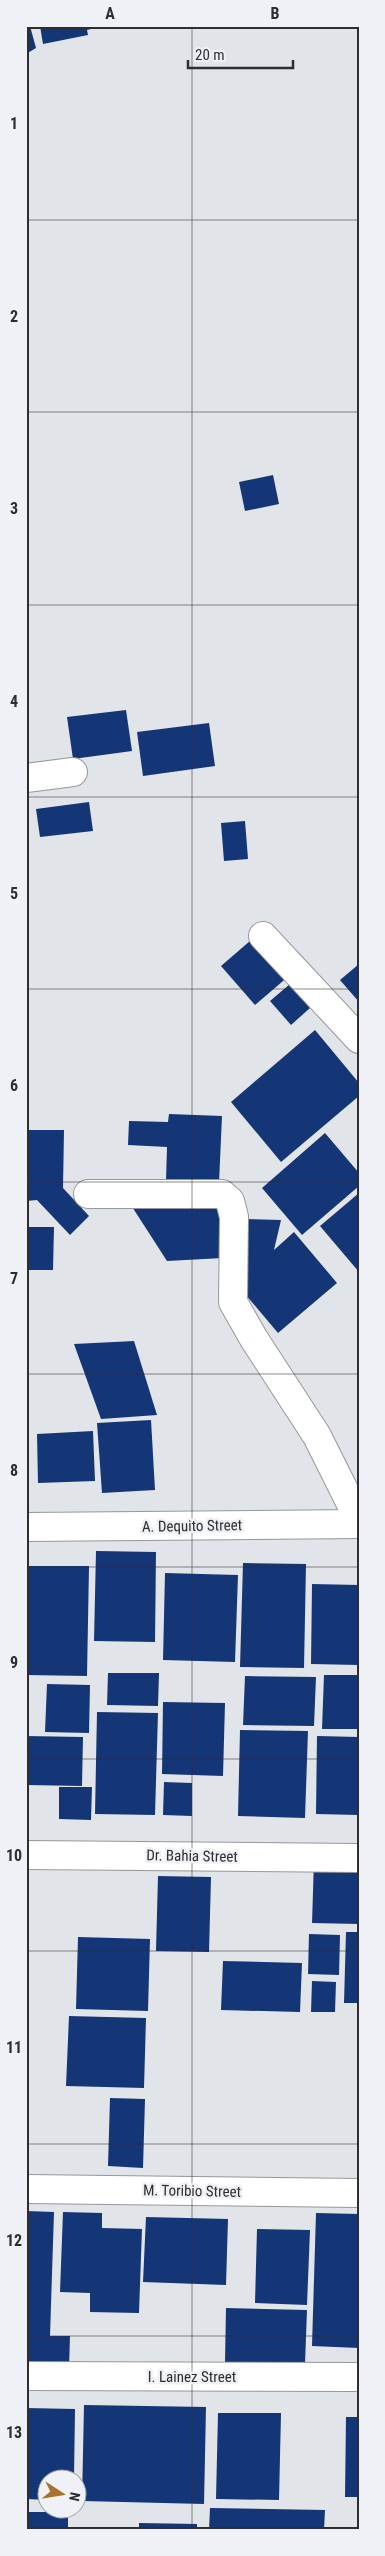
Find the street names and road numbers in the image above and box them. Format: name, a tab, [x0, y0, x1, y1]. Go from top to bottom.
street label: A. Dequito Street	[142, 1516, 242, 1536]
street label: Dr. Bahia Street	[146, 1846, 238, 1866]
street label: M. Toribio Street	[143, 2181, 241, 2201]
street label: I. Lainez Street	[148, 2368, 236, 2386]

